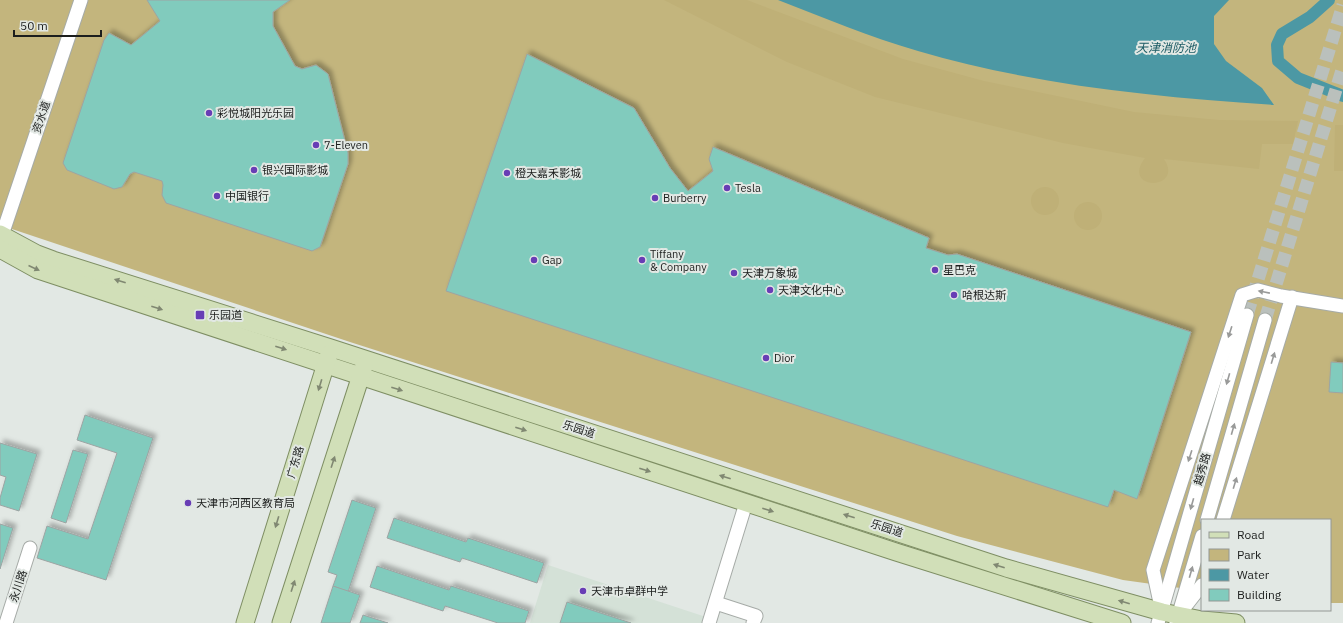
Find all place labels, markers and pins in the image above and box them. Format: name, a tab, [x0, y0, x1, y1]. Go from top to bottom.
place label: 彩悦城阳光乐园	[217, 106, 294, 120]
marker: 彩悦城阳光乐园	[204, 108, 214, 118]
place label: 7-Eleven	[324, 138, 368, 152]
marker: 7-Eleven	[311, 140, 321, 150]
place label: 银兴国际影城	[262, 163, 328, 177]
marker: 银兴国际影城	[249, 165, 259, 175]
place label: 橙天嘉禾影城	[515, 166, 581, 180]
marker: 橙天嘉禾影城	[502, 168, 512, 178]
place label: Tesla	[735, 181, 761, 195]
marker: Tesla	[722, 183, 732, 193]
place label: 中国银行	[225, 189, 269, 203]
marker: 中国银行	[212, 191, 222, 201]
place label: Burberry	[663, 191, 707, 205]
marker: Burberry	[650, 193, 660, 203]
place label: Tiffany & Company	[650, 247, 707, 274]
place label: Gap	[542, 253, 562, 267]
marker: Gap	[529, 255, 539, 265]
marker: Tiffany & Company	[637, 255, 647, 265]
place label: 星巴克	[943, 263, 976, 277]
marker: 星巴克	[930, 265, 940, 275]
place label: 天津万象城	[742, 266, 797, 280]
marker: 天津万象城	[729, 268, 739, 278]
place label: 天津文化中心	[778, 283, 844, 297]
marker: 天津文化中心	[765, 285, 775, 295]
place label: 哈根达斯	[962, 288, 1006, 302]
marker: 哈根达斯	[949, 290, 959, 300]
place label: 乐园道	[209, 308, 242, 322]
marker: 乐园道	[194, 309, 206, 321]
place label: Dior	[774, 351, 794, 365]
marker: Dior	[761, 353, 771, 363]
place label: 天津市河西区教育局	[196, 496, 295, 510]
marker: 天津市河西区教育局	[183, 498, 193, 508]
place label: 天津市卓群中学	[591, 584, 668, 598]
marker: 天津市卓群中学	[578, 586, 588, 596]

